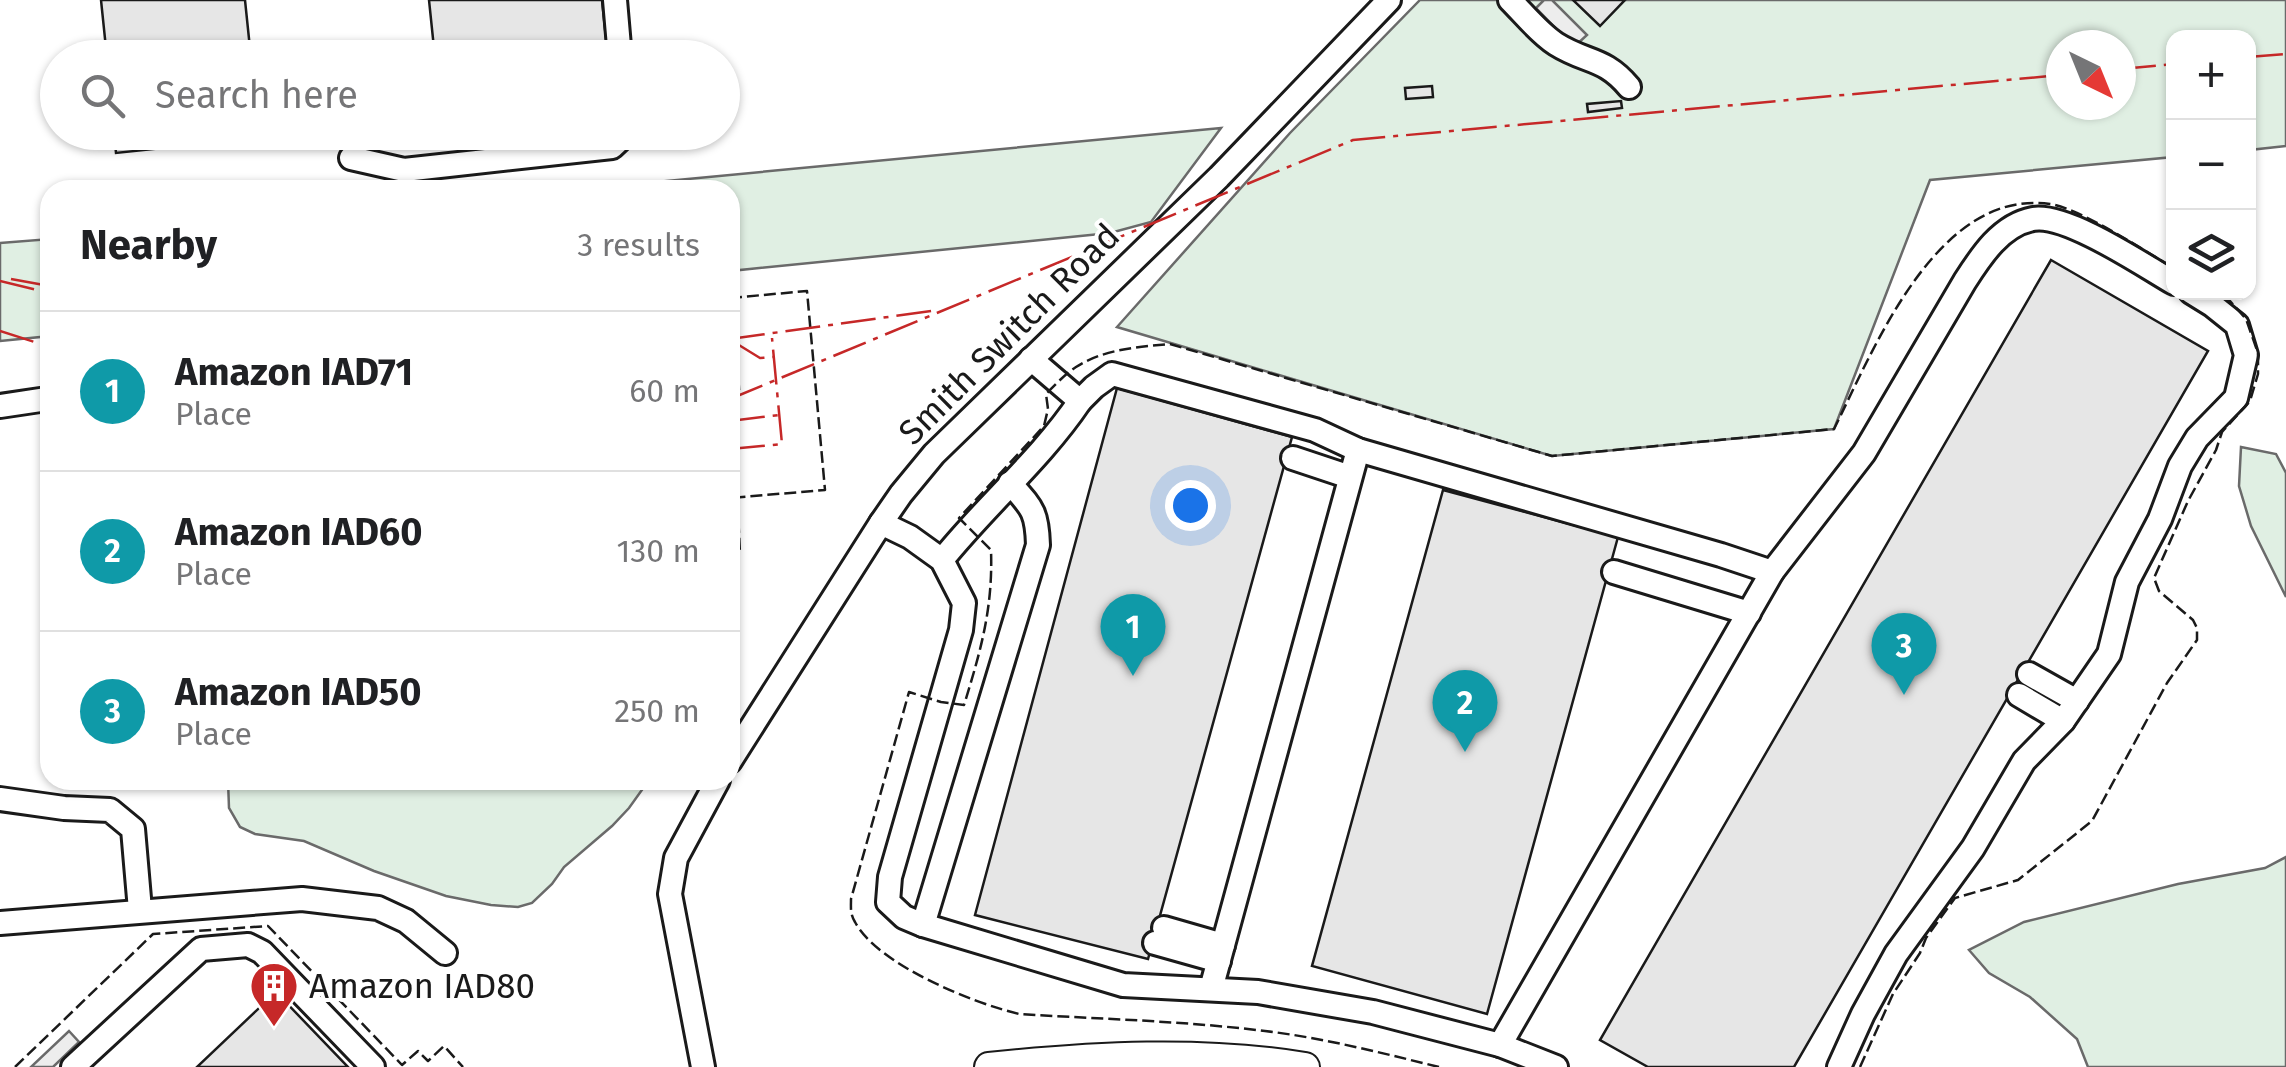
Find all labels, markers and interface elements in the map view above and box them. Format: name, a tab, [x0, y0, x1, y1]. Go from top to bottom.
north arrow	[2046, 30, 2136, 120]
map controls	[2166, 30, 2256, 300]
button: +	[2166, 30, 2256, 120]
search box	[40, 40, 740, 150]
icon: search	[75, 68, 130, 123]
text: Search here	[155, 72, 358, 118]
button: −	[2166, 120, 2256, 210]
button: layers	[2166, 210, 2256, 300]
street label: Smith Switch Road	[890, 215, 1128, 453]
text: Nearby	[80, 220, 217, 270]
text: 3 results	[577, 226, 700, 264]
text: Amazon IAD71	[175, 349, 413, 395]
text: 1	[105, 372, 120, 410]
text: 60 m	[629, 372, 700, 410]
text: Place	[175, 395, 252, 433]
your location	[1165, 480, 1216, 531]
text: Amazon IAD60	[175, 509, 423, 555]
text: 2	[104, 532, 121, 570]
text: 130 m	[616, 532, 700, 570]
text: Place	[175, 555, 252, 593]
pin: 1	[1100, 594, 1166, 676]
pin: 3	[1872, 612, 1936, 695]
text: Amazon IAD50	[175, 669, 421, 715]
pin: 2	[1432, 670, 1498, 752]
text: 3	[104, 692, 121, 730]
text: 250 m	[614, 692, 700, 730]
text: Place	[175, 715, 252, 753]
building icon: Amazon IAD80	[248, 960, 300, 1028]
place label: Amazon IAD80	[309, 965, 535, 1007]

